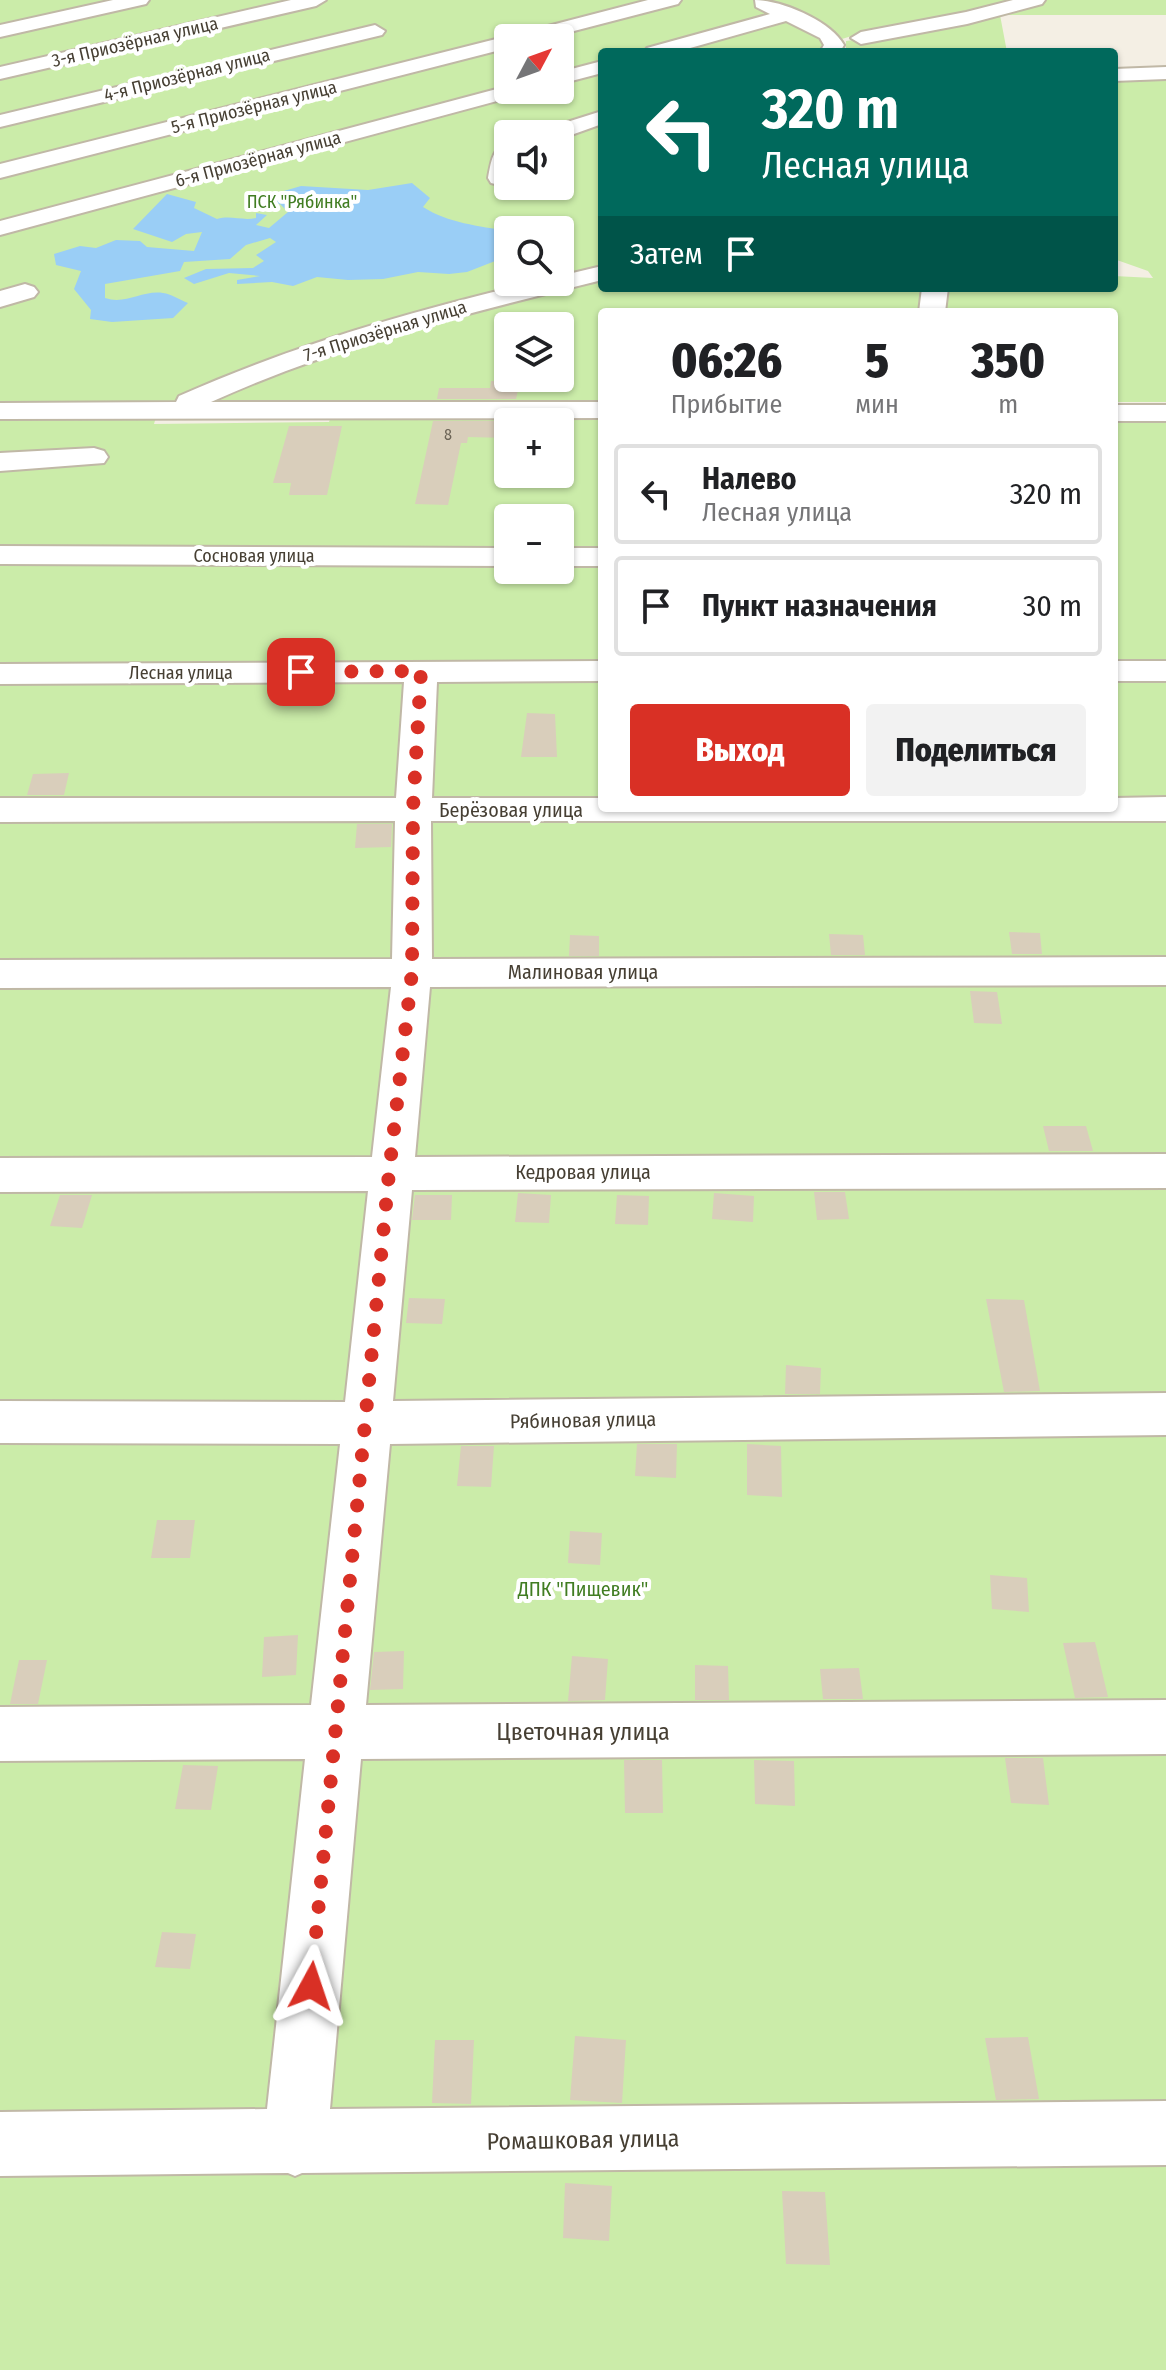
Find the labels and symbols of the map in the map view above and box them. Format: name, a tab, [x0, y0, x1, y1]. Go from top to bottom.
street label: 3-я Приозёрная улица	[50, 12, 220, 72]
north arrow	[494, 24, 574, 104]
street label: 4-я Приозёрная улица	[102, 44, 273, 106]
street label: 5-я Приозёрная улица	[169, 76, 339, 138]
street label: 6-я Приозёрная улица	[173, 126, 343, 192]
park label: ПСК "Рябинка"	[247, 191, 357, 213]
street label: 7-я Приозёрная улица	[301, 296, 469, 366]
house number: 8	[444, 425, 452, 444]
street label: Сосновая улица	[194, 545, 315, 567]
pin	[267, 638, 335, 706]
street label: Лесная улица	[129, 662, 233, 684]
street label: Берёзовая улица	[439, 798, 583, 822]
street label: Малиновая улица	[508, 960, 658, 984]
street label: Кедровая улица	[515, 1160, 651, 1184]
street label: Рябиновая улица	[510, 1407, 656, 1433]
park label: ДПК "Пищевик"	[517, 1577, 648, 1601]
street label: Цветочная улица	[496, 1718, 670, 1746]
position arrow	[269, 1944, 353, 2028]
street label: Ромашковая улица	[486, 2124, 680, 2156]

